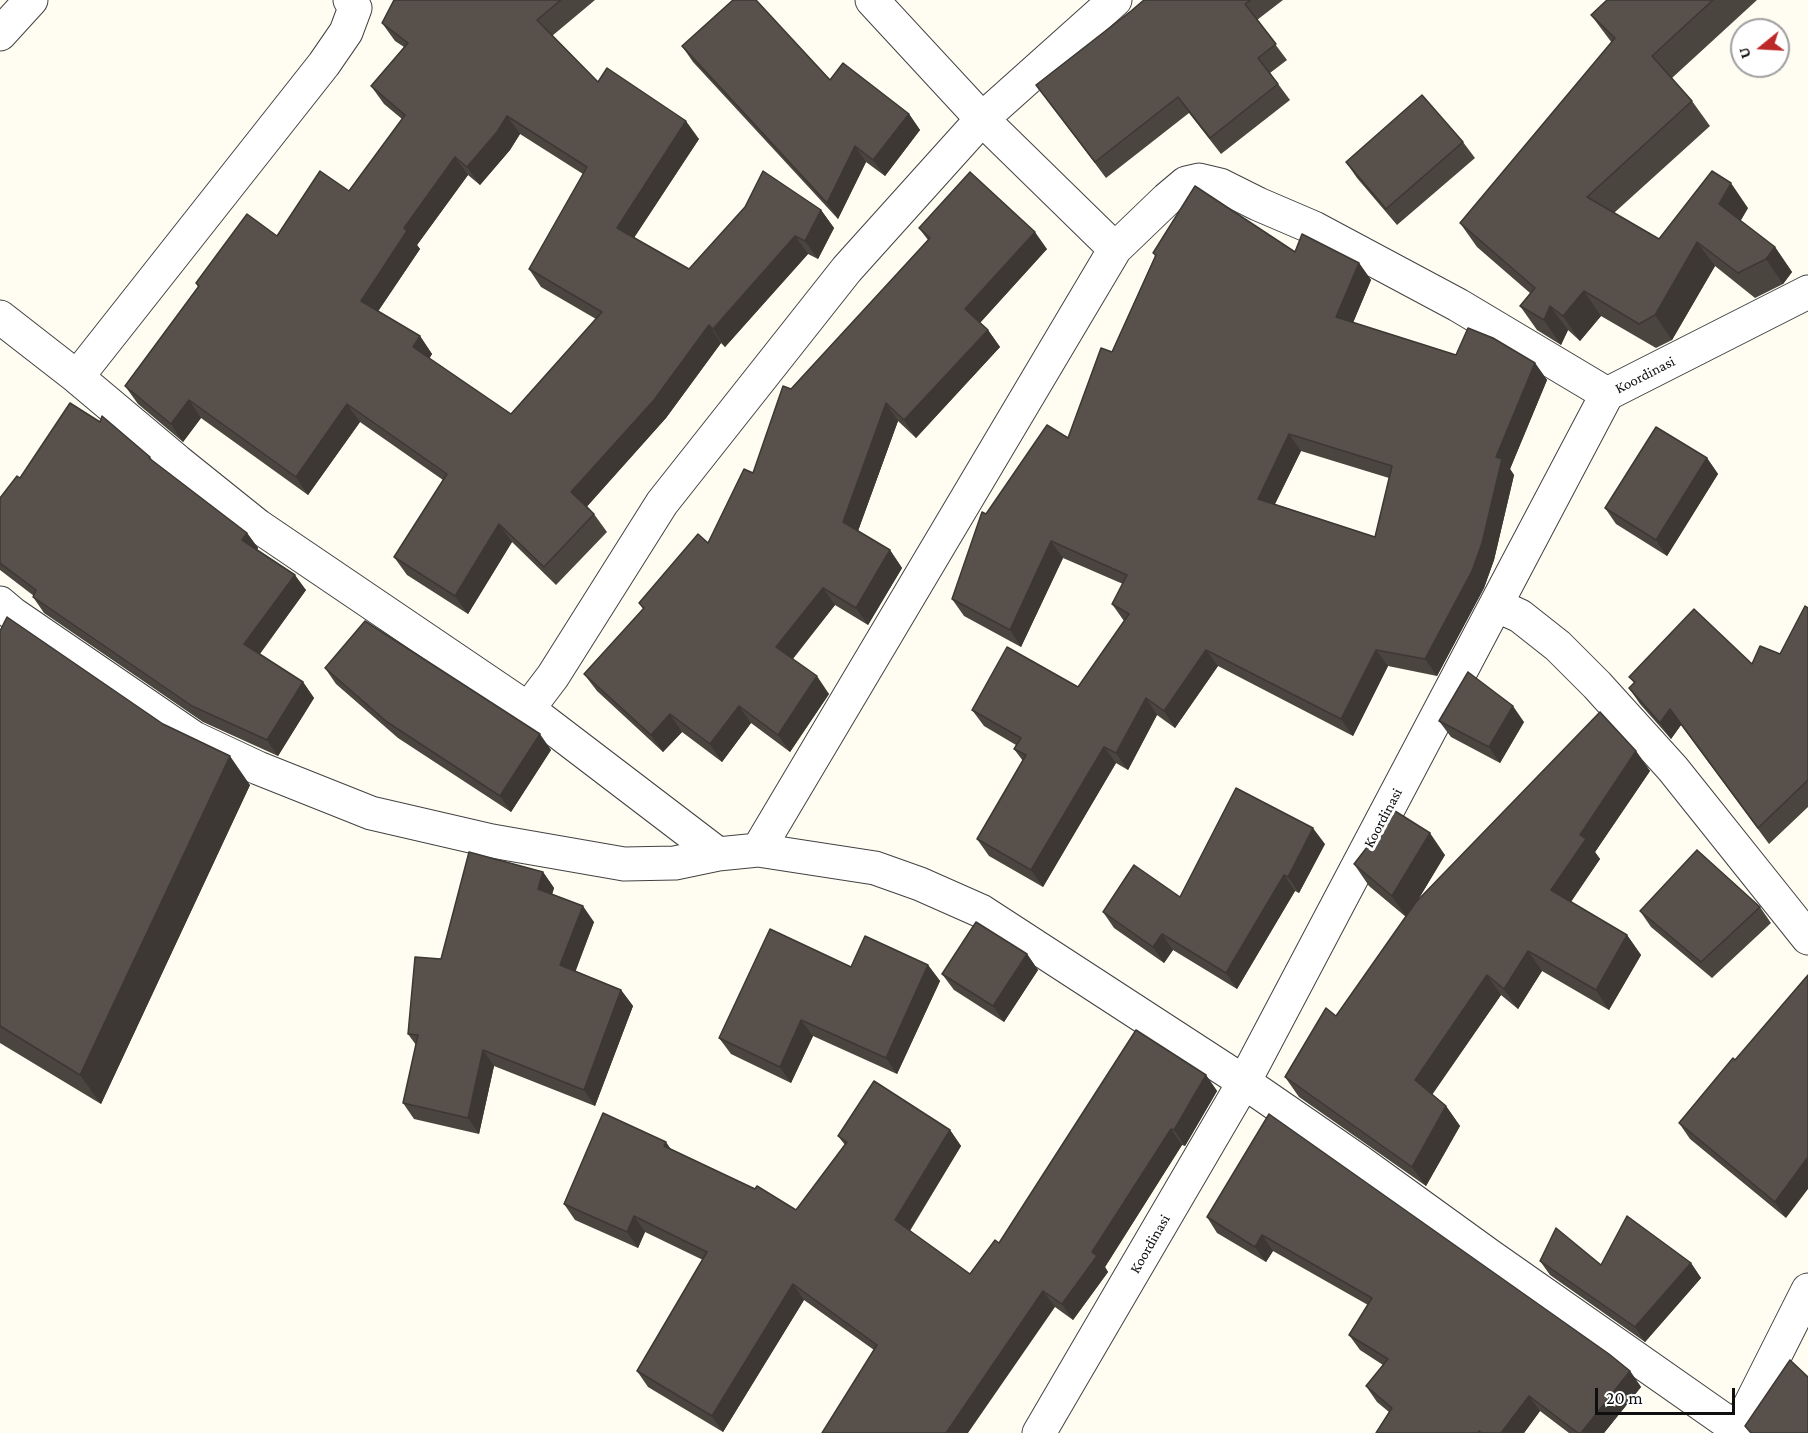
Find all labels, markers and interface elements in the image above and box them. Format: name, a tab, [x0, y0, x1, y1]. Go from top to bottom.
north arrow	[1730, 18, 1790, 78]
text: U	[1735, 45, 1754, 61]
street label: Koordinasi	[1612, 352, 1678, 398]
street label: Koordinasi	[1360, 785, 1406, 851]
street label: Koordinasi	[1126, 1211, 1174, 1277]
scale bar	[1598, 1376, 1738, 1414]
text: 20 m	[1606, 1388, 1643, 1408]

